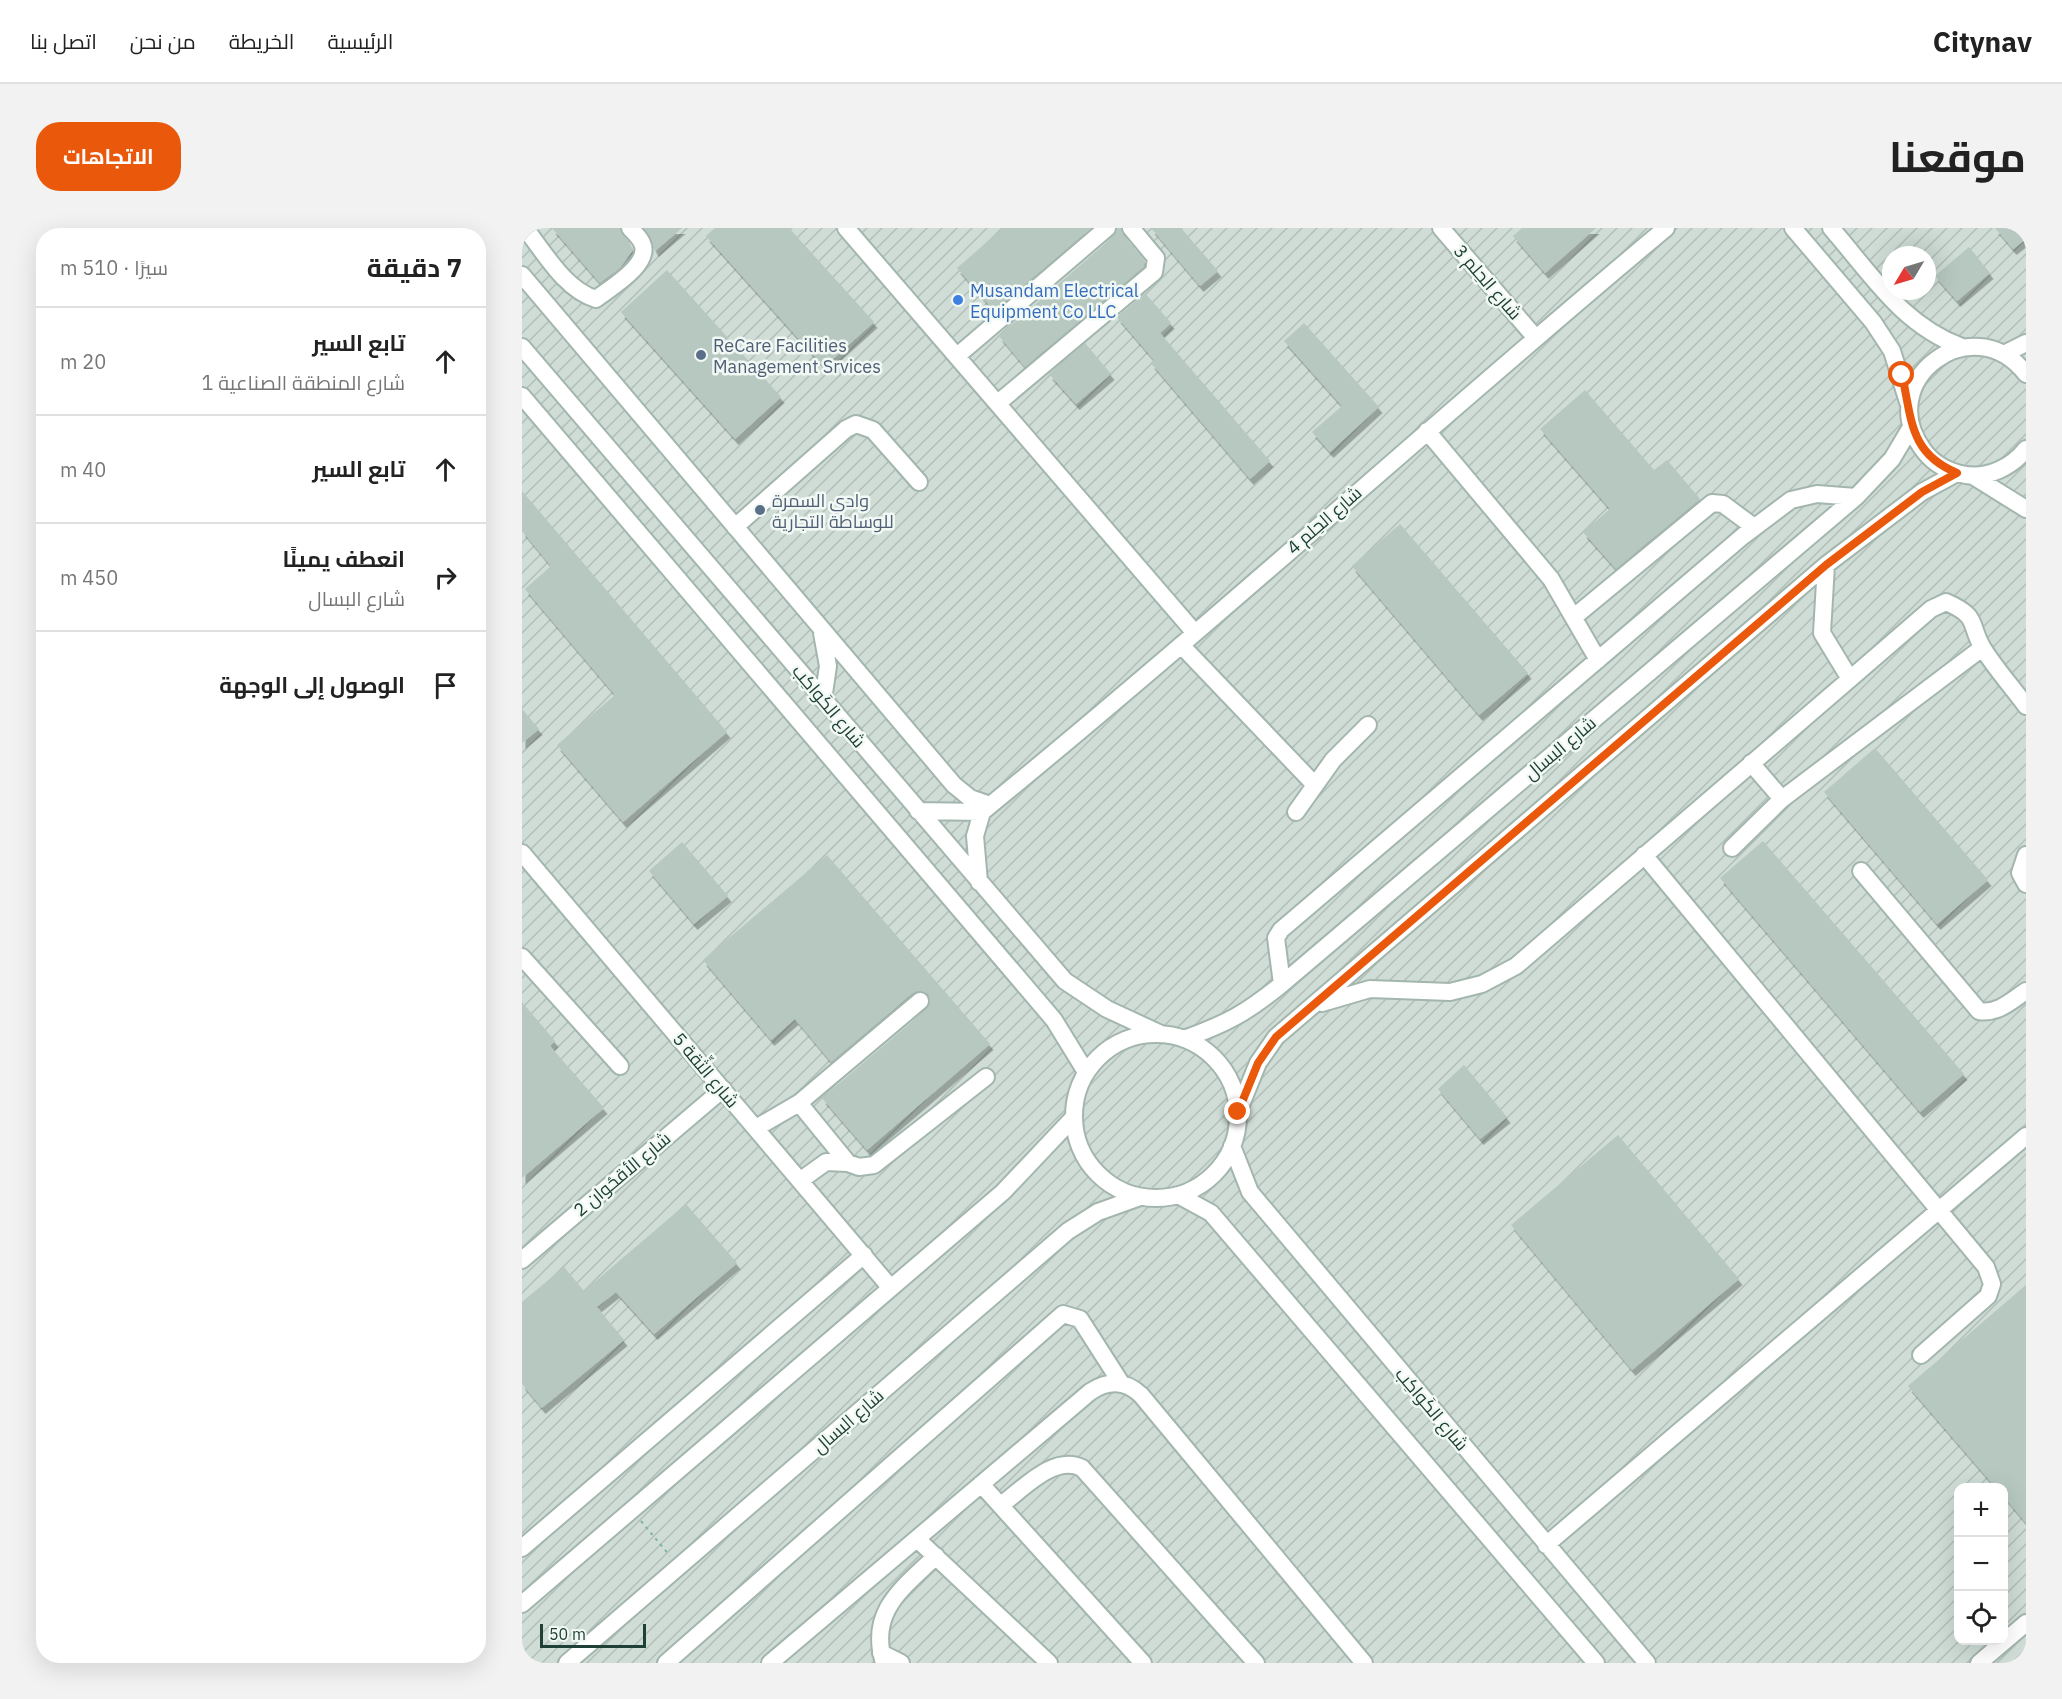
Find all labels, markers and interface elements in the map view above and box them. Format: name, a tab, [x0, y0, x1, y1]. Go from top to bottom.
text: Citynav	[1933, 23, 2032, 60]
text: اتصل بنا	[30, 27, 97, 55]
text: من نحن	[130, 27, 196, 55]
text: الخريطة	[229, 27, 294, 55]
text: الرئيسية	[327, 27, 393, 55]
button: الاتجاهات	[36, 122, 181, 191]
text: موقعنا	[1889, 129, 2026, 184]
street label: شارع الحِلم 3	[1448, 240, 1527, 325]
north arrow	[1882, 246, 1936, 300]
text: 7 دقيقة	[367, 250, 462, 284]
text: سيرًا · 510 m	[60, 254, 168, 281]
place label: Musandam Electrical Equipment Co LLC	[970, 279, 1139, 323]
marker: Musandam Electrical Equipment Co LLC	[951, 293, 965, 307]
text: تابع السير	[312, 328, 405, 357]
place label: ReCare Facilities Management Srvices	[713, 334, 881, 378]
icon: ahead	[429, 345, 462, 378]
text: 20 m	[60, 348, 106, 375]
marker: ReCare Facilities Management Srvices	[694, 348, 708, 362]
route start	[1888, 361, 1914, 387]
text: شارع المنطقة الصناعية 1	[202, 369, 405, 396]
icon: ahead	[429, 453, 462, 486]
text: تابع السير	[312, 454, 405, 483]
text: 40 m	[60, 456, 106, 483]
street label: شارع الحِلم 4	[1282, 481, 1367, 560]
place label: وادي السمرة للوساطة التجارية	[772, 489, 894, 533]
marker: وادي السمرة للوساطة التجارية	[753, 503, 767, 517]
text: انعطف يمينًا	[283, 544, 405, 573]
icon: right	[429, 561, 462, 594]
text: 450 m	[60, 564, 118, 591]
text: شارع البسال	[308, 585, 405, 612]
street label: شارع الكَواكِب	[787, 660, 871, 753]
icon: arrive	[429, 669, 462, 702]
text: الوصول إلى الوجهة	[219, 670, 405, 699]
street label: شارع البسال	[1519, 711, 1601, 786]
street label: شارع الثِّقة 5	[667, 1025, 747, 1113]
route end	[1224, 1098, 1250, 1124]
street label: شارع الأقحُوان 2	[569, 1127, 676, 1222]
street label: شارع الكَواكِب	[1390, 1363, 1474, 1456]
street label: شارع البسال	[808, 1384, 889, 1459]
map controls	[1954, 1483, 2008, 1645]
button: +	[1954, 1483, 2008, 1537]
button: −	[1954, 1537, 2008, 1591]
button: locate	[1954, 1591, 2008, 1645]
scale bar	[540, 1621, 646, 1648]
text: 50 m	[549, 1624, 586, 1644]

